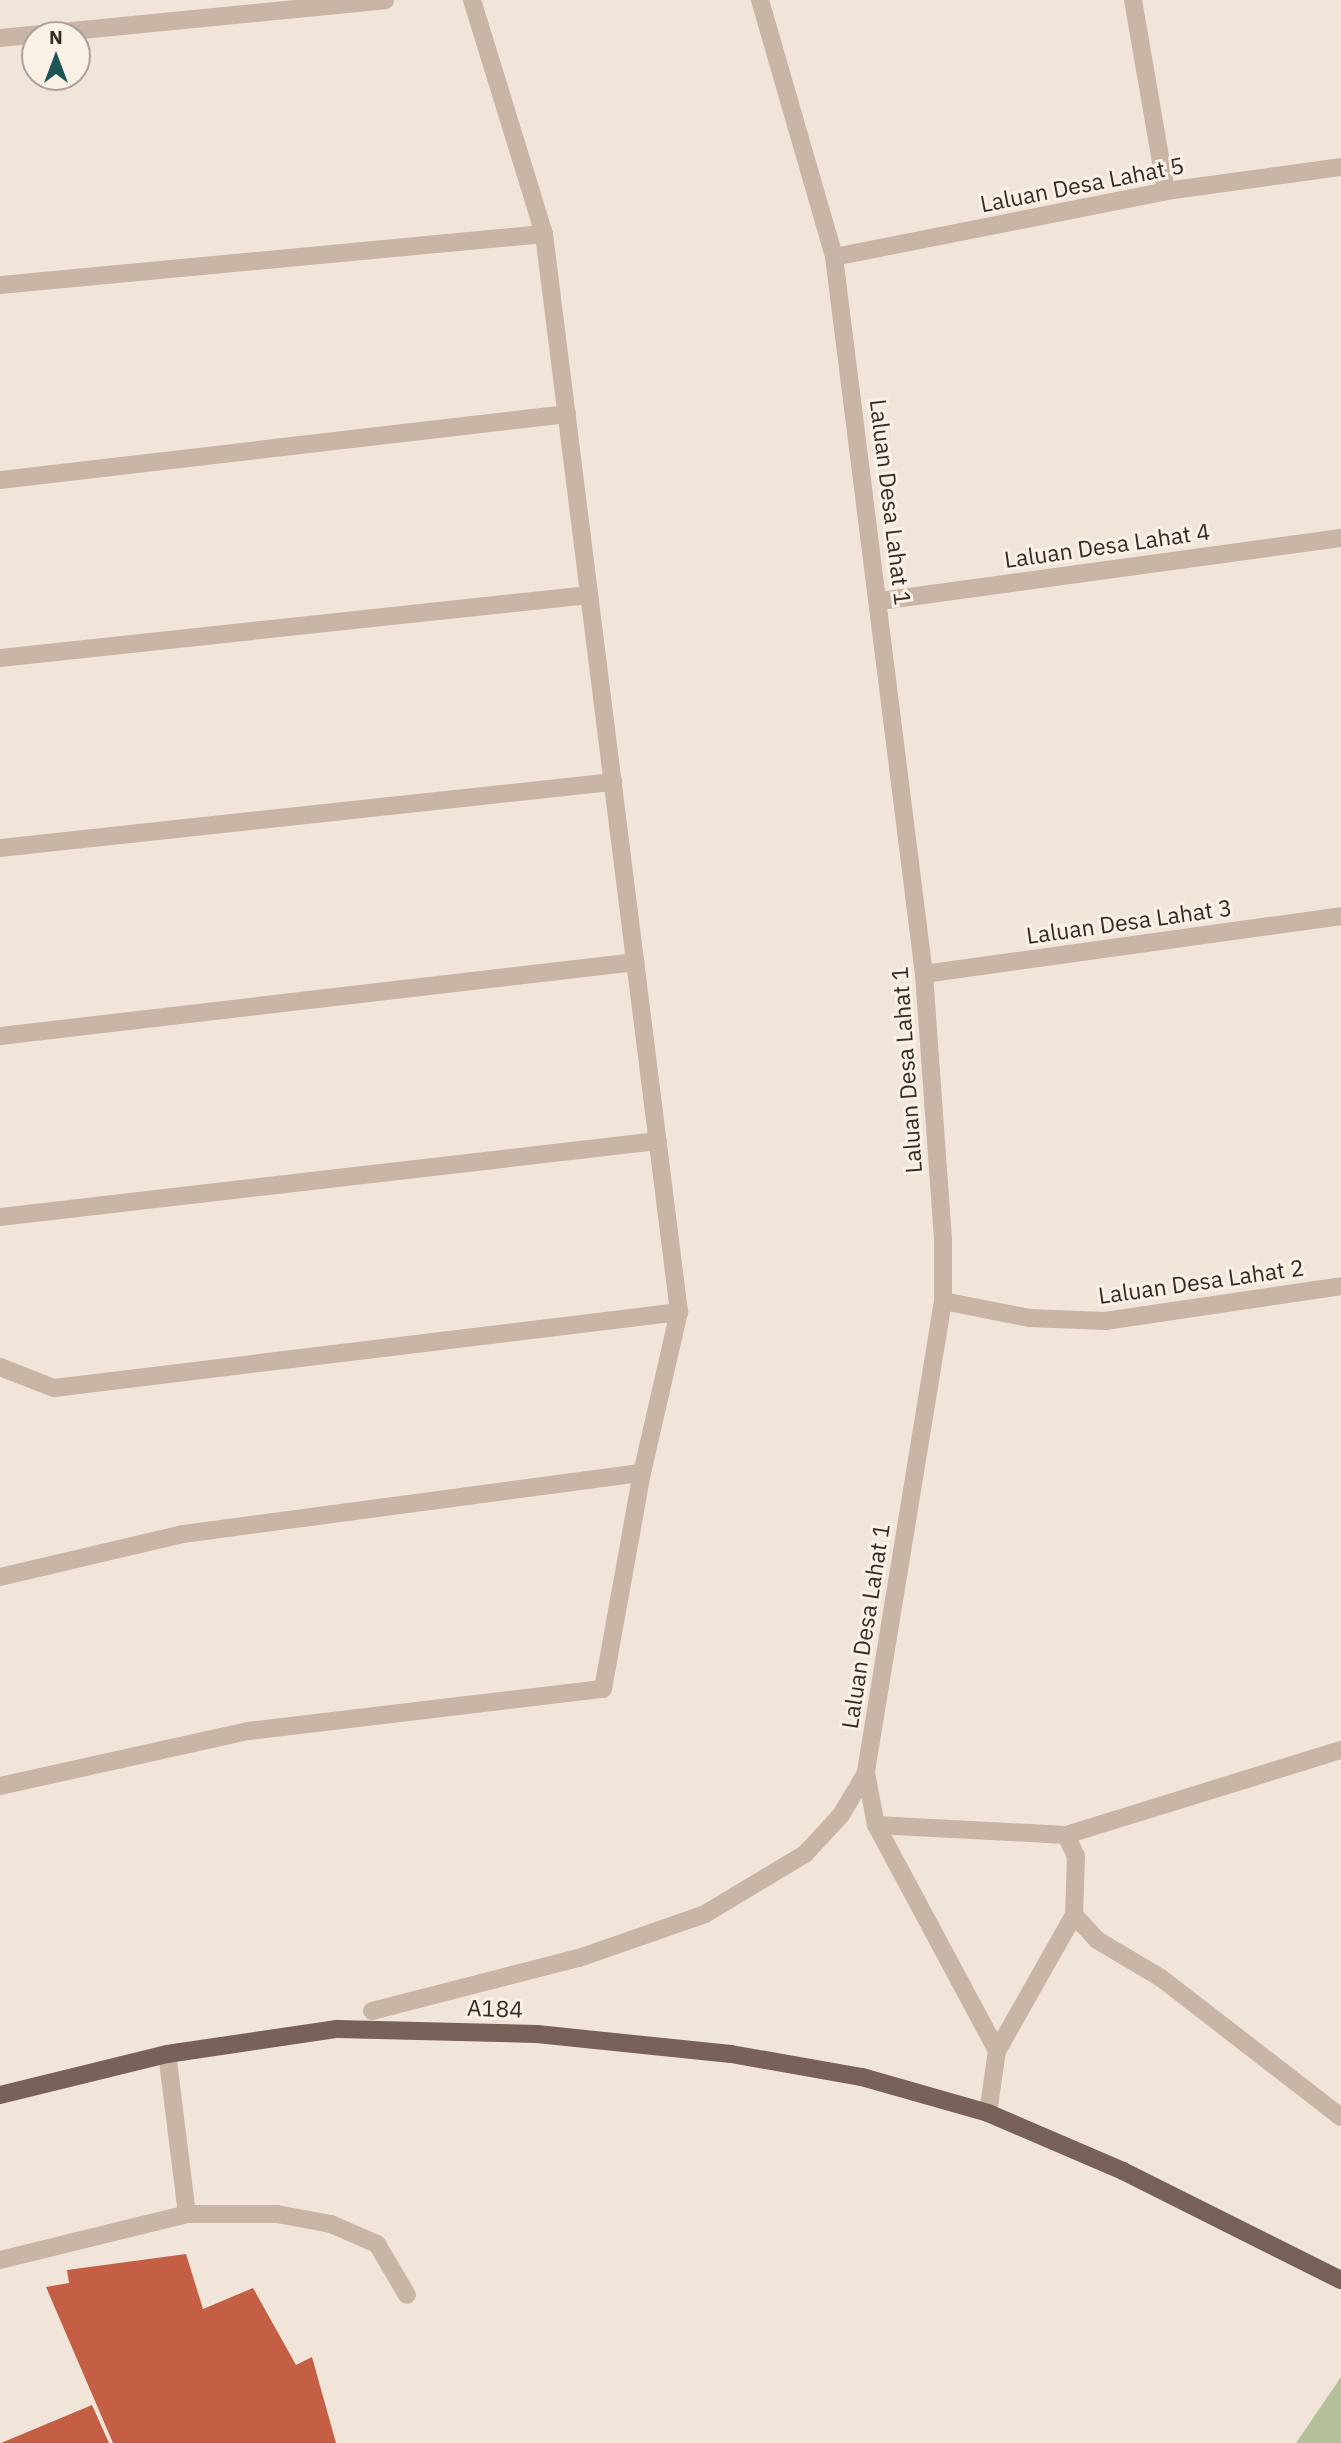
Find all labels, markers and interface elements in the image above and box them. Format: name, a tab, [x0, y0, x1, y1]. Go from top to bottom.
north arrow	[21, 21, 91, 91]
text: N	[49, 25, 63, 49]
street label: Laluan Desa Lahat 5	[978, 151, 1186, 217]
street label: Laluan Desa Lahat 1	[865, 397, 917, 607]
street label: Laluan Desa Lahat 4	[1002, 517, 1212, 573]
street label: Laluan Desa Lahat 3	[1024, 893, 1234, 949]
street label: Laluan Desa Lahat 1	[885, 966, 927, 1174]
street label: Laluan Desa Lahat 2	[1096, 1253, 1306, 1309]
street label: Laluan Desa Lahat 1	[835, 1521, 895, 1731]
street label: A184	[466, 1993, 524, 2023]

